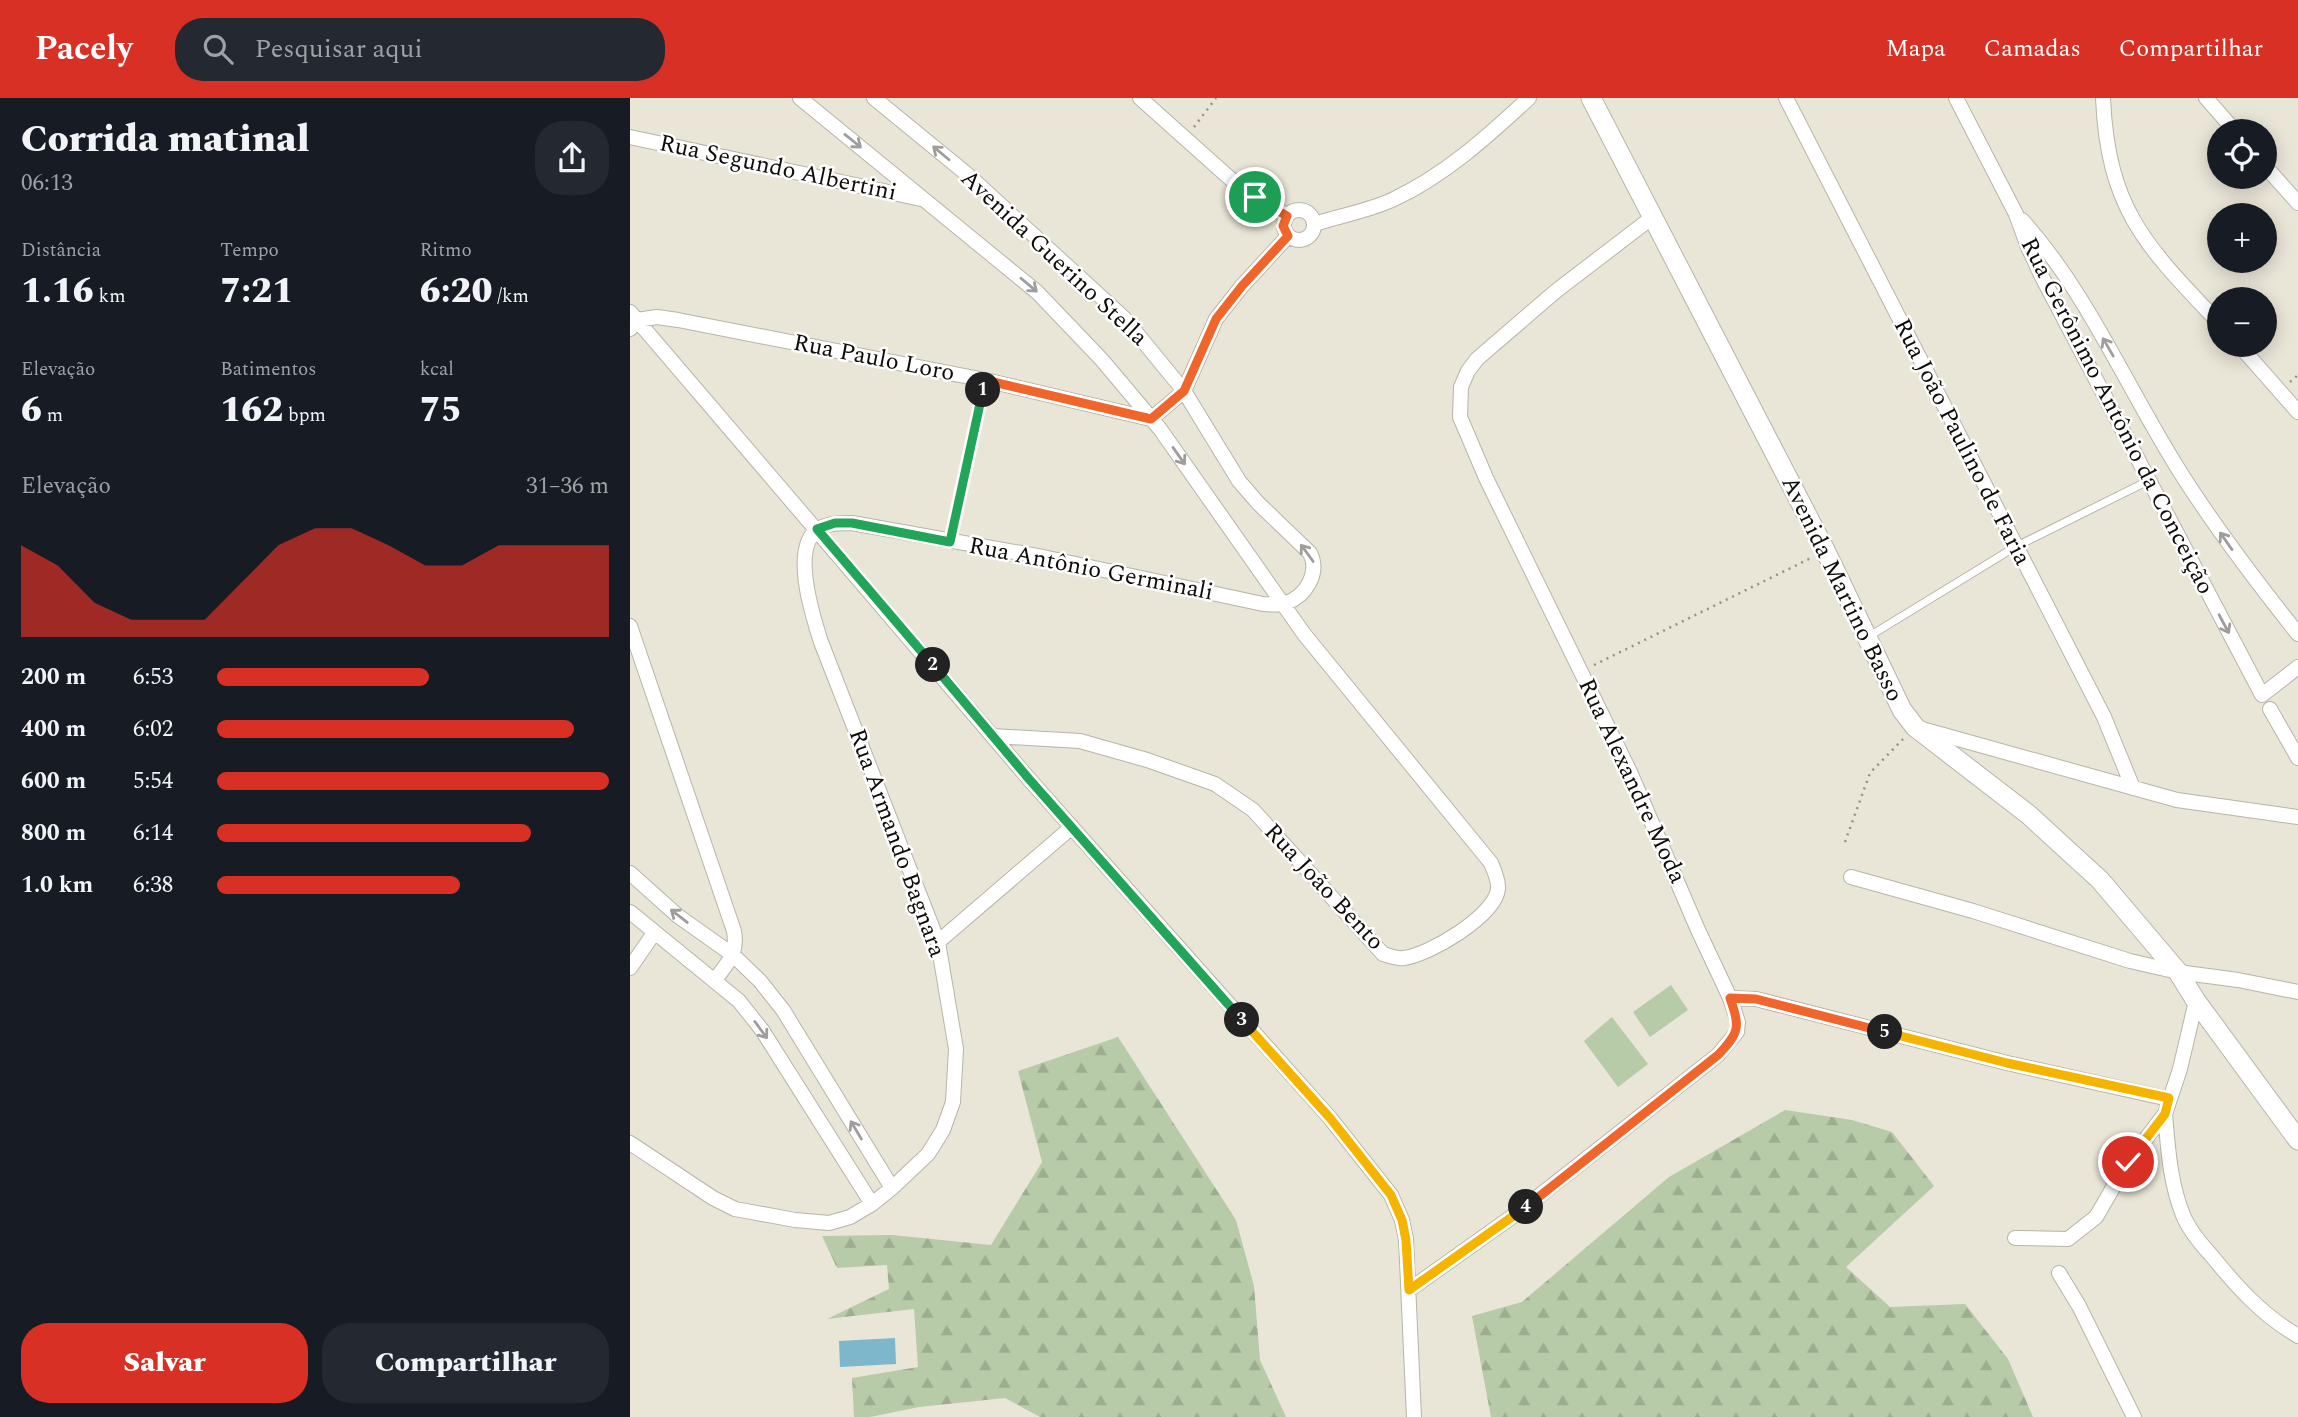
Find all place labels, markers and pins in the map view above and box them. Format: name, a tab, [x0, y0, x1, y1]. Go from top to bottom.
pin	[1225, 167, 1285, 227]
pin: 1	[966, 372, 1000, 408]
pin: 2	[916, 648, 950, 682]
pin: 3	[1224, 1002, 1260, 1038]
pin: 5	[1868, 1014, 1902, 1049]
pin	[2098, 1132, 2158, 1192]
pin: 4	[1508, 1190, 1544, 1224]

